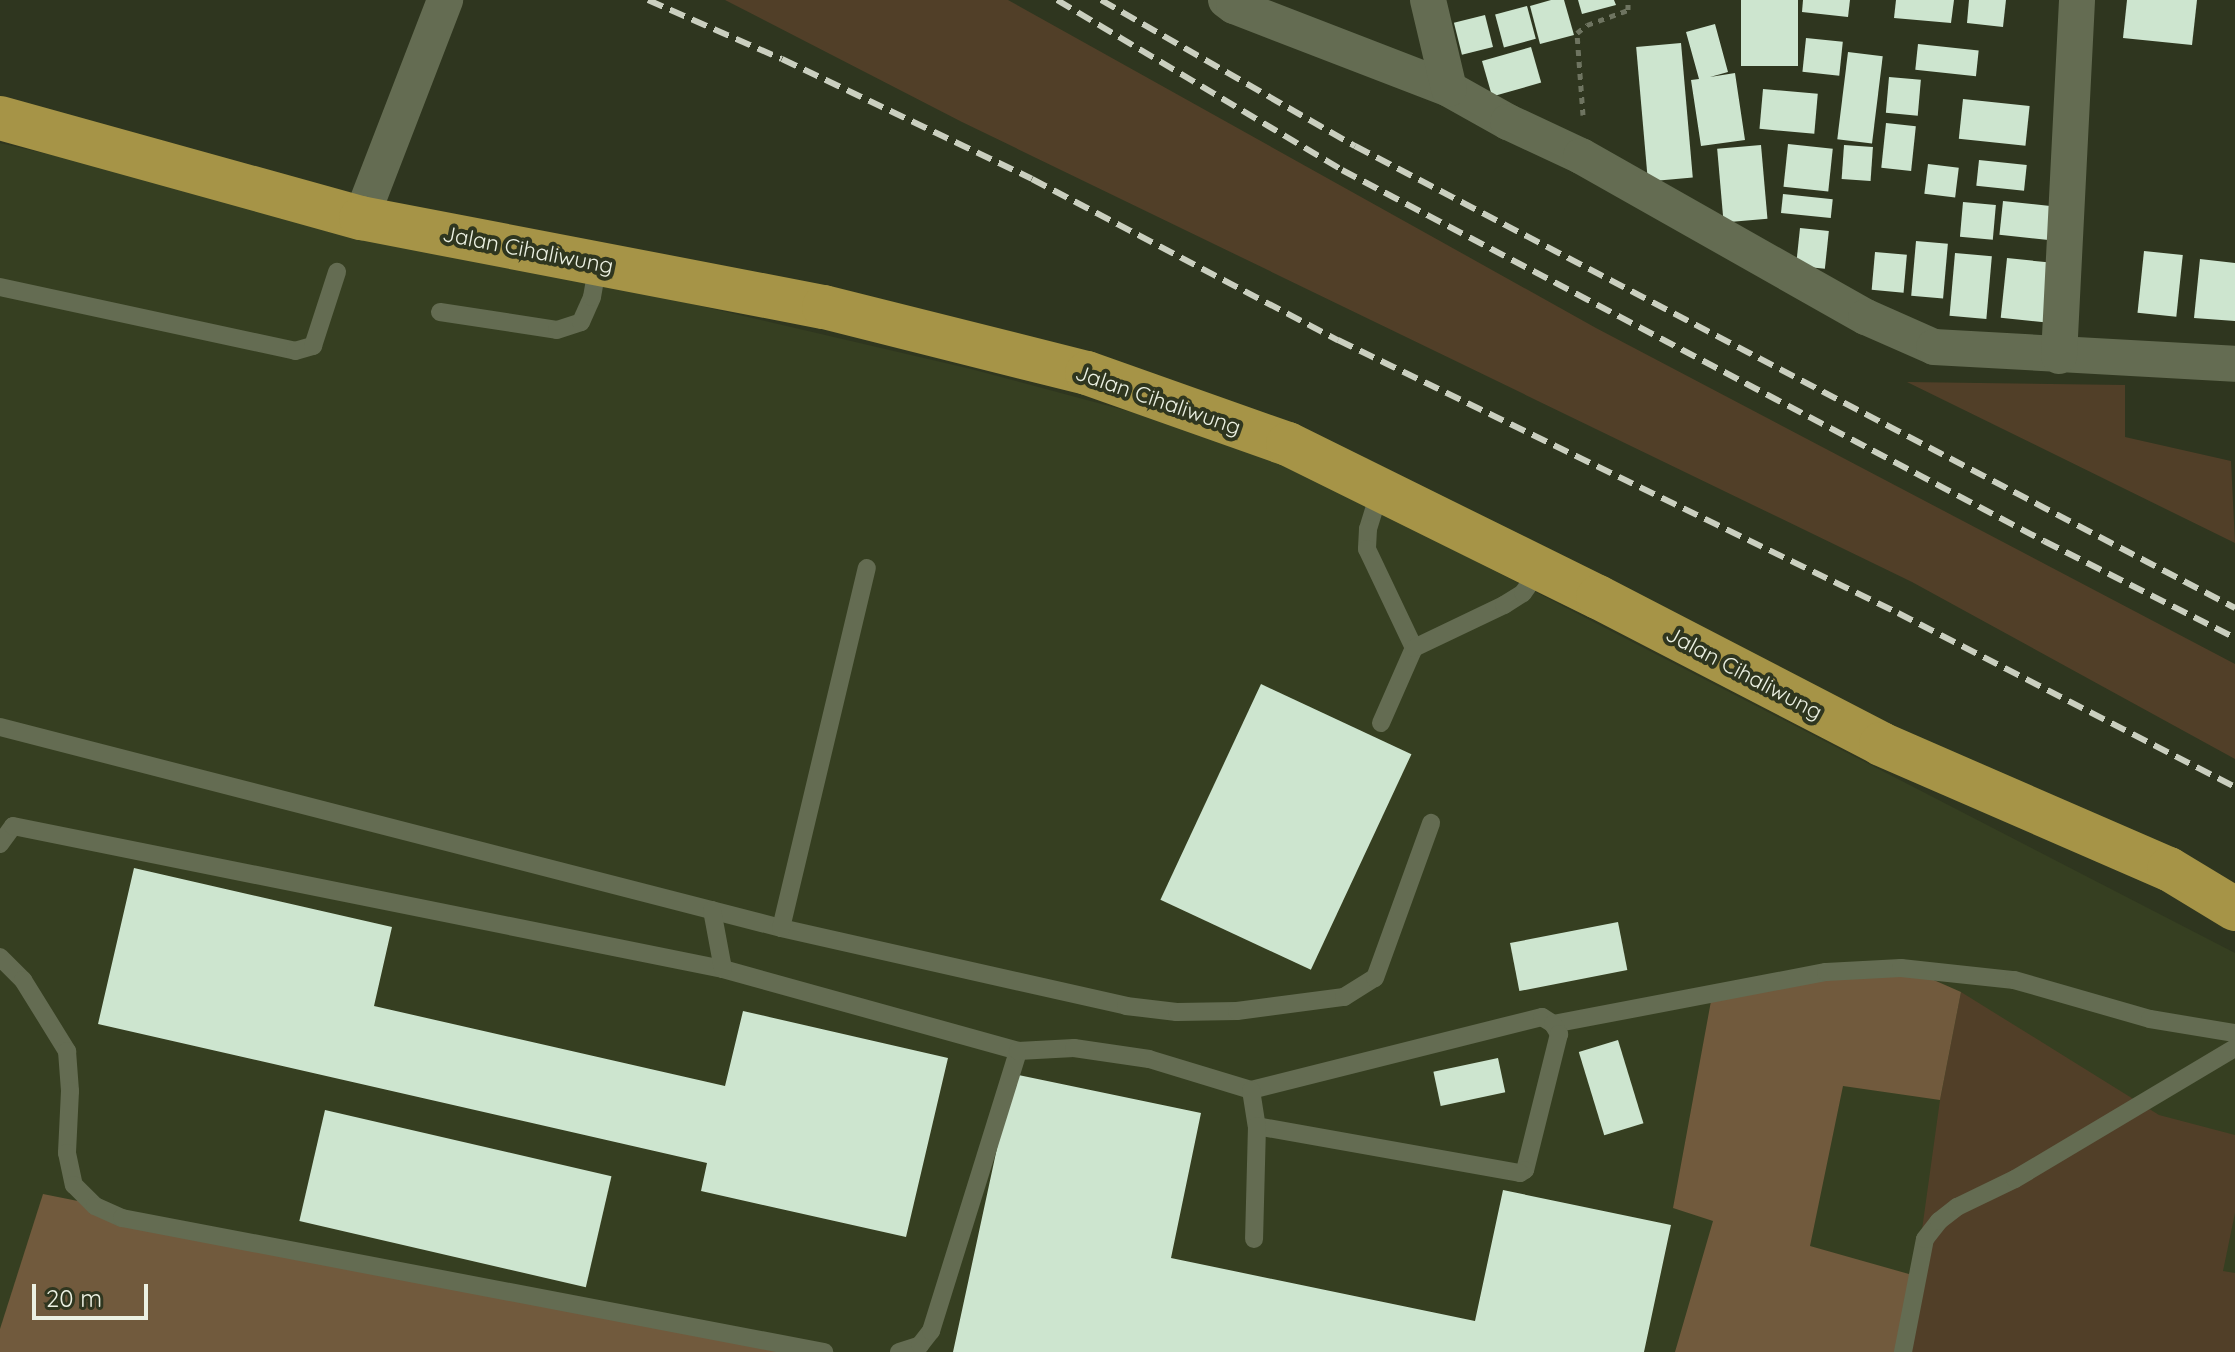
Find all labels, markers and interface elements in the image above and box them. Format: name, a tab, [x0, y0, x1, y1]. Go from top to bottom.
street label: Jalan Cihaliwung	[440, 221, 616, 279]
street label: Jalan Cihaliwung	[1072, 359, 1244, 441]
street label: Jalan Cihaliwung	[1661, 621, 1827, 725]
scale bar	[36, 1268, 152, 1318]
text: 20 m	[46, 1283, 102, 1313]

